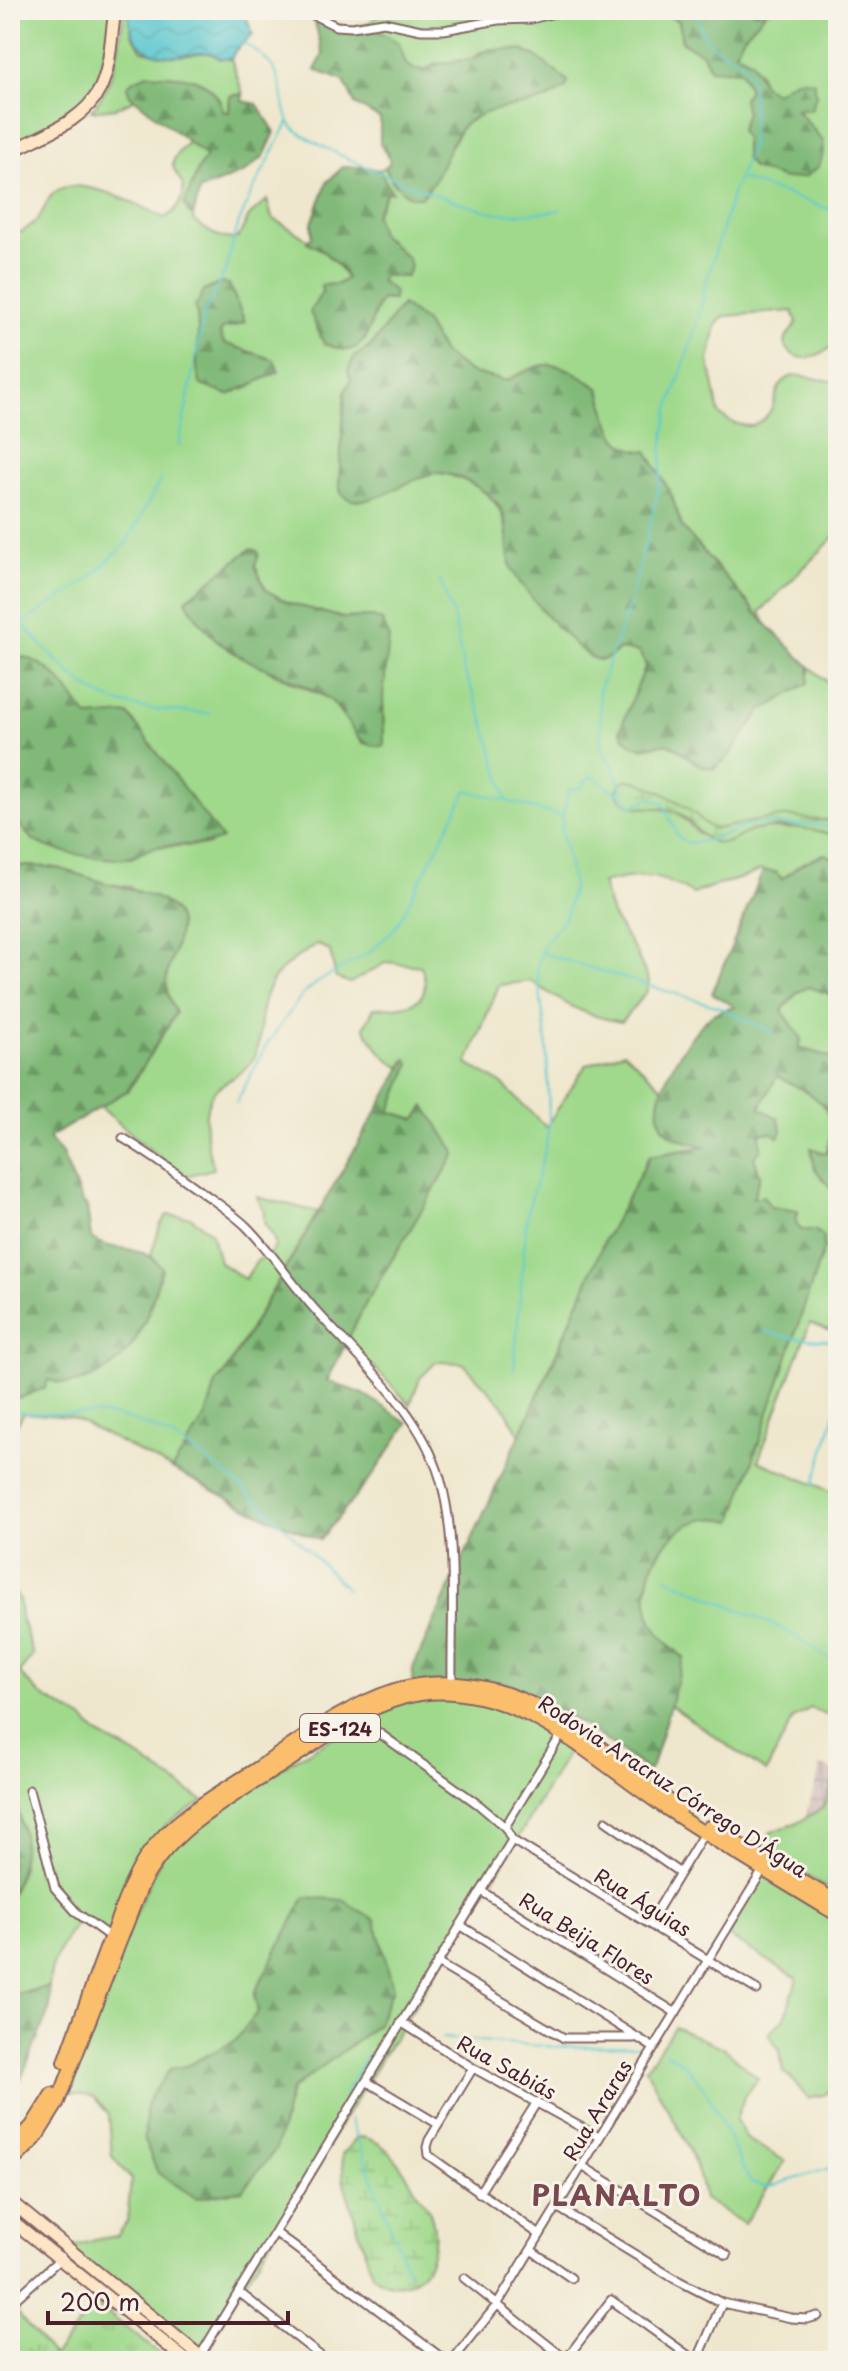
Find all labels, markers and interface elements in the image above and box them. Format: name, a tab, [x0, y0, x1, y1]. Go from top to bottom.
street label: Rodovia Aracruz Córrego D'Água	[533, 1688, 814, 1885]
road number: ES-124	[300, 1714, 380, 1742]
street label: Rua Águias	[589, 1860, 697, 1944]
street label: Rua Beija Flores	[514, 1884, 660, 1992]
street label: Rua Sabiás	[452, 2027, 562, 2107]
street label: Rua Araras	[555, 2054, 639, 2166]
district label: PLANALTO	[532, 2173, 702, 2216]
scale bar	[48, 2275, 288, 2325]
text: 200 m	[60, 2283, 140, 2319]

